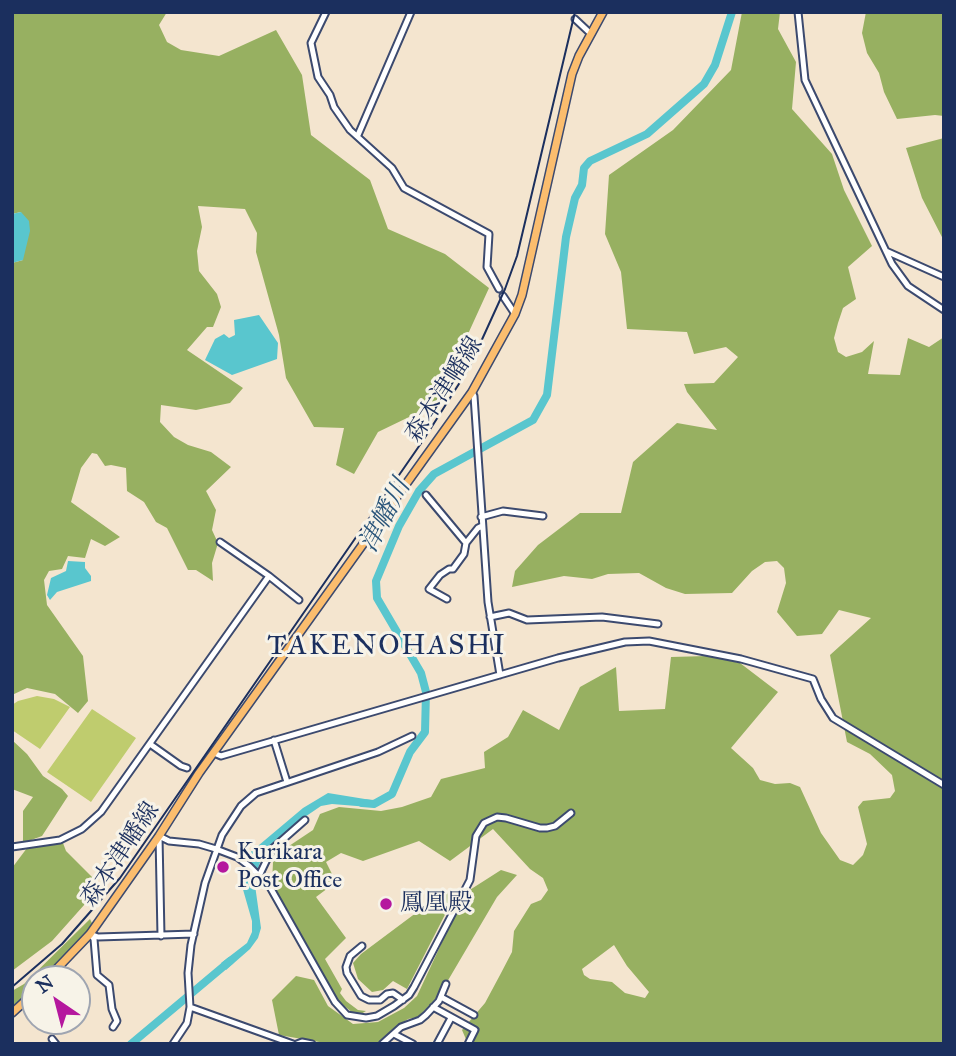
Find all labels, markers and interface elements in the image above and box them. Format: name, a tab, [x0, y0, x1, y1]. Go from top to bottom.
street label: 森本津幡線	[400, 332, 490, 448]
water label: 津幡川	[354, 474, 418, 558]
district label: TAKENOHASHI	[269, 630, 505, 664]
street label: 森本津幡線	[76, 797, 166, 913]
place label: Kurikara Post Office	[237, 839, 342, 895]
marker: Kurikara Post Office	[215, 859, 231, 875]
place label: 鳳凰殿	[400, 890, 472, 918]
marker: 鳳凰殿	[378, 896, 394, 912]
north arrow	[21, 965, 91, 1035]
text: N	[32, 970, 58, 998]

